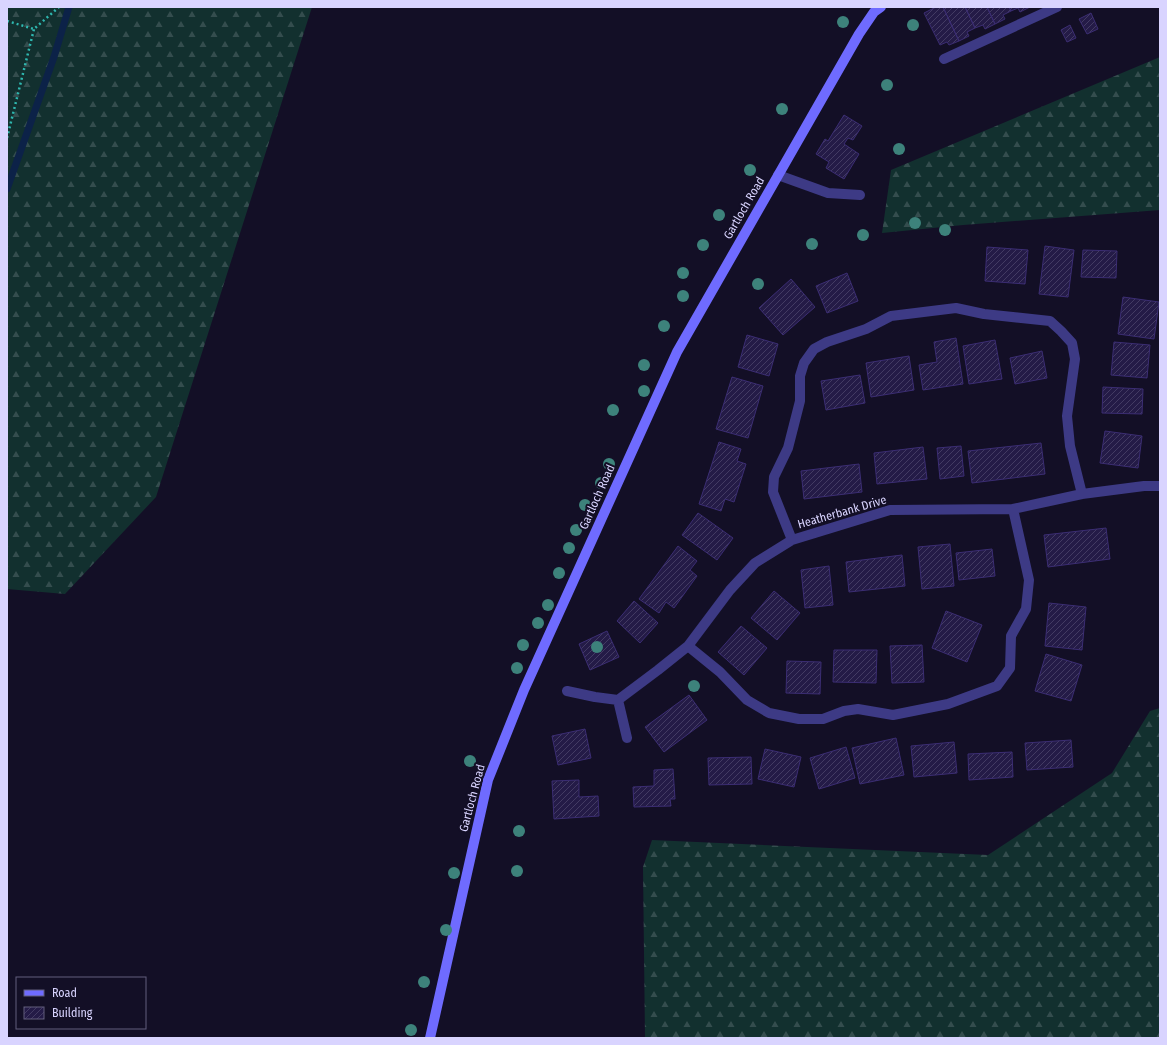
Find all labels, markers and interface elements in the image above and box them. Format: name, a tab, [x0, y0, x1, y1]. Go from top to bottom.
street label: Gartloch Road	[721, 174, 767, 242]
street label: Gartloch Road	[577, 462, 617, 532]
street label: Heatherbank Drive	[796, 493, 888, 531]
street label: Gartloch Road	[456, 763, 488, 833]
legend	[16, 977, 146, 1029]
text: Road	[52, 986, 77, 1000]
text: Building	[52, 1006, 93, 1020]

